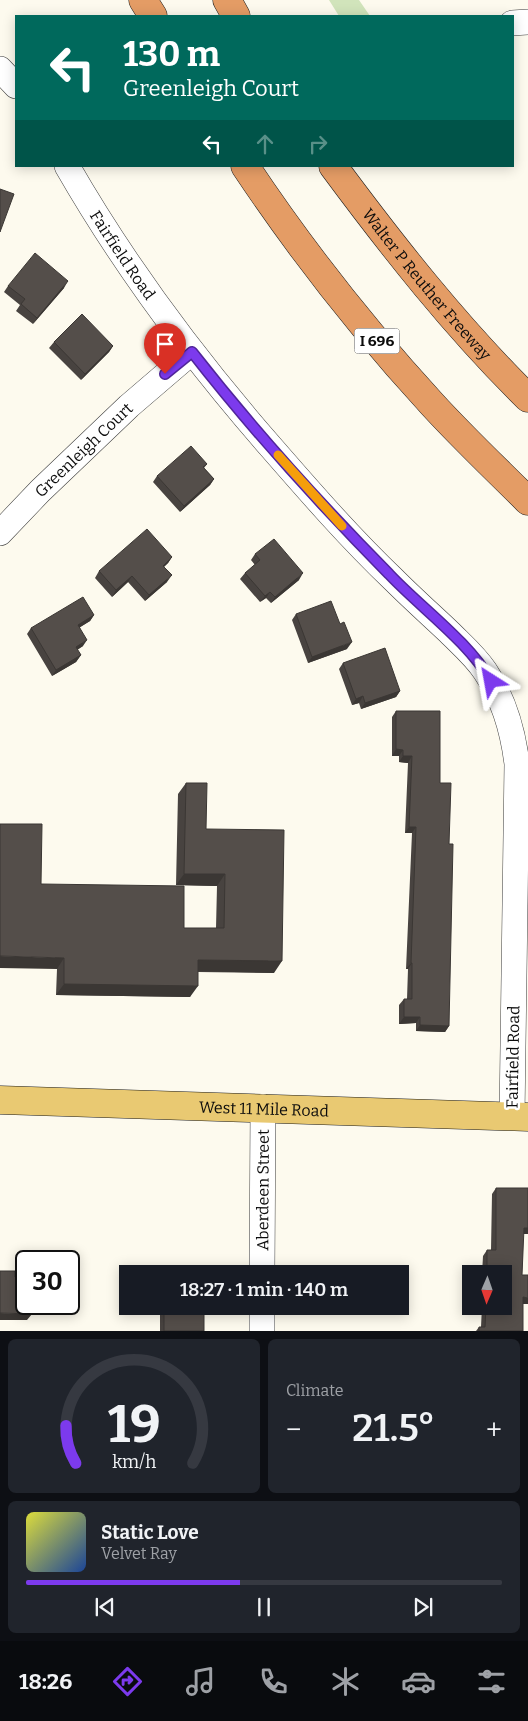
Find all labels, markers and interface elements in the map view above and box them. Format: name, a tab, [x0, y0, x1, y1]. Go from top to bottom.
text: 130 m	[123, 33, 220, 75]
icon: left	[40, 35, 105, 100]
text: Greenleigh Court	[123, 75, 299, 102]
icon: left	[198, 130, 226, 158]
icon: ahead	[251, 130, 279, 158]
icon: right	[304, 130, 332, 158]
street label: Walter P Reuther Freeway	[359, 205, 496, 364]
street label: Fairfield Road	[86, 207, 160, 303]
pin	[144, 323, 186, 374]
road number: I 696	[354, 328, 400, 354]
icon: arrive	[151, 330, 179, 358]
street label: Greenleigh Court	[31, 398, 136, 501]
position arrow	[464, 654, 516, 706]
street label: Fairfield Road	[503, 1005, 523, 1109]
street label: West 11 Mile Road	[199, 1097, 330, 1120]
street label: Aberdeen Street	[253, 1129, 272, 1251]
speed limit sign: 30	[15, 1250, 80, 1315]
north arrow	[462, 1265, 512, 1315]
map controls	[462, 1265, 512, 1315]
text: 18:27 · 1 min · 140 m	[180, 1278, 348, 1301]
text: Climate	[286, 1381, 344, 1400]
text: 19	[107, 1393, 161, 1456]
text: 21.5°	[352, 1405, 435, 1451]
text: −	[286, 1413, 301, 1446]
text: +	[486, 1413, 502, 1446]
text: km/h	[112, 1451, 156, 1473]
text: Static Love	[101, 1521, 199, 1544]
text: Velvet Ray	[101, 1544, 177, 1563]
icon: previous	[91, 1593, 119, 1621]
icon: pause	[250, 1593, 278, 1621]
icon: next	[409, 1593, 437, 1621]
icon: directions	[110, 1664, 145, 1699]
icon: music	[183, 1664, 218, 1699]
icon: phone	[256, 1664, 291, 1699]
icon: climate	[328, 1664, 363, 1699]
icon: car	[401, 1664, 436, 1699]
icon: filters	[474, 1664, 509, 1699]
text: 18:26	[19, 1668, 72, 1695]

